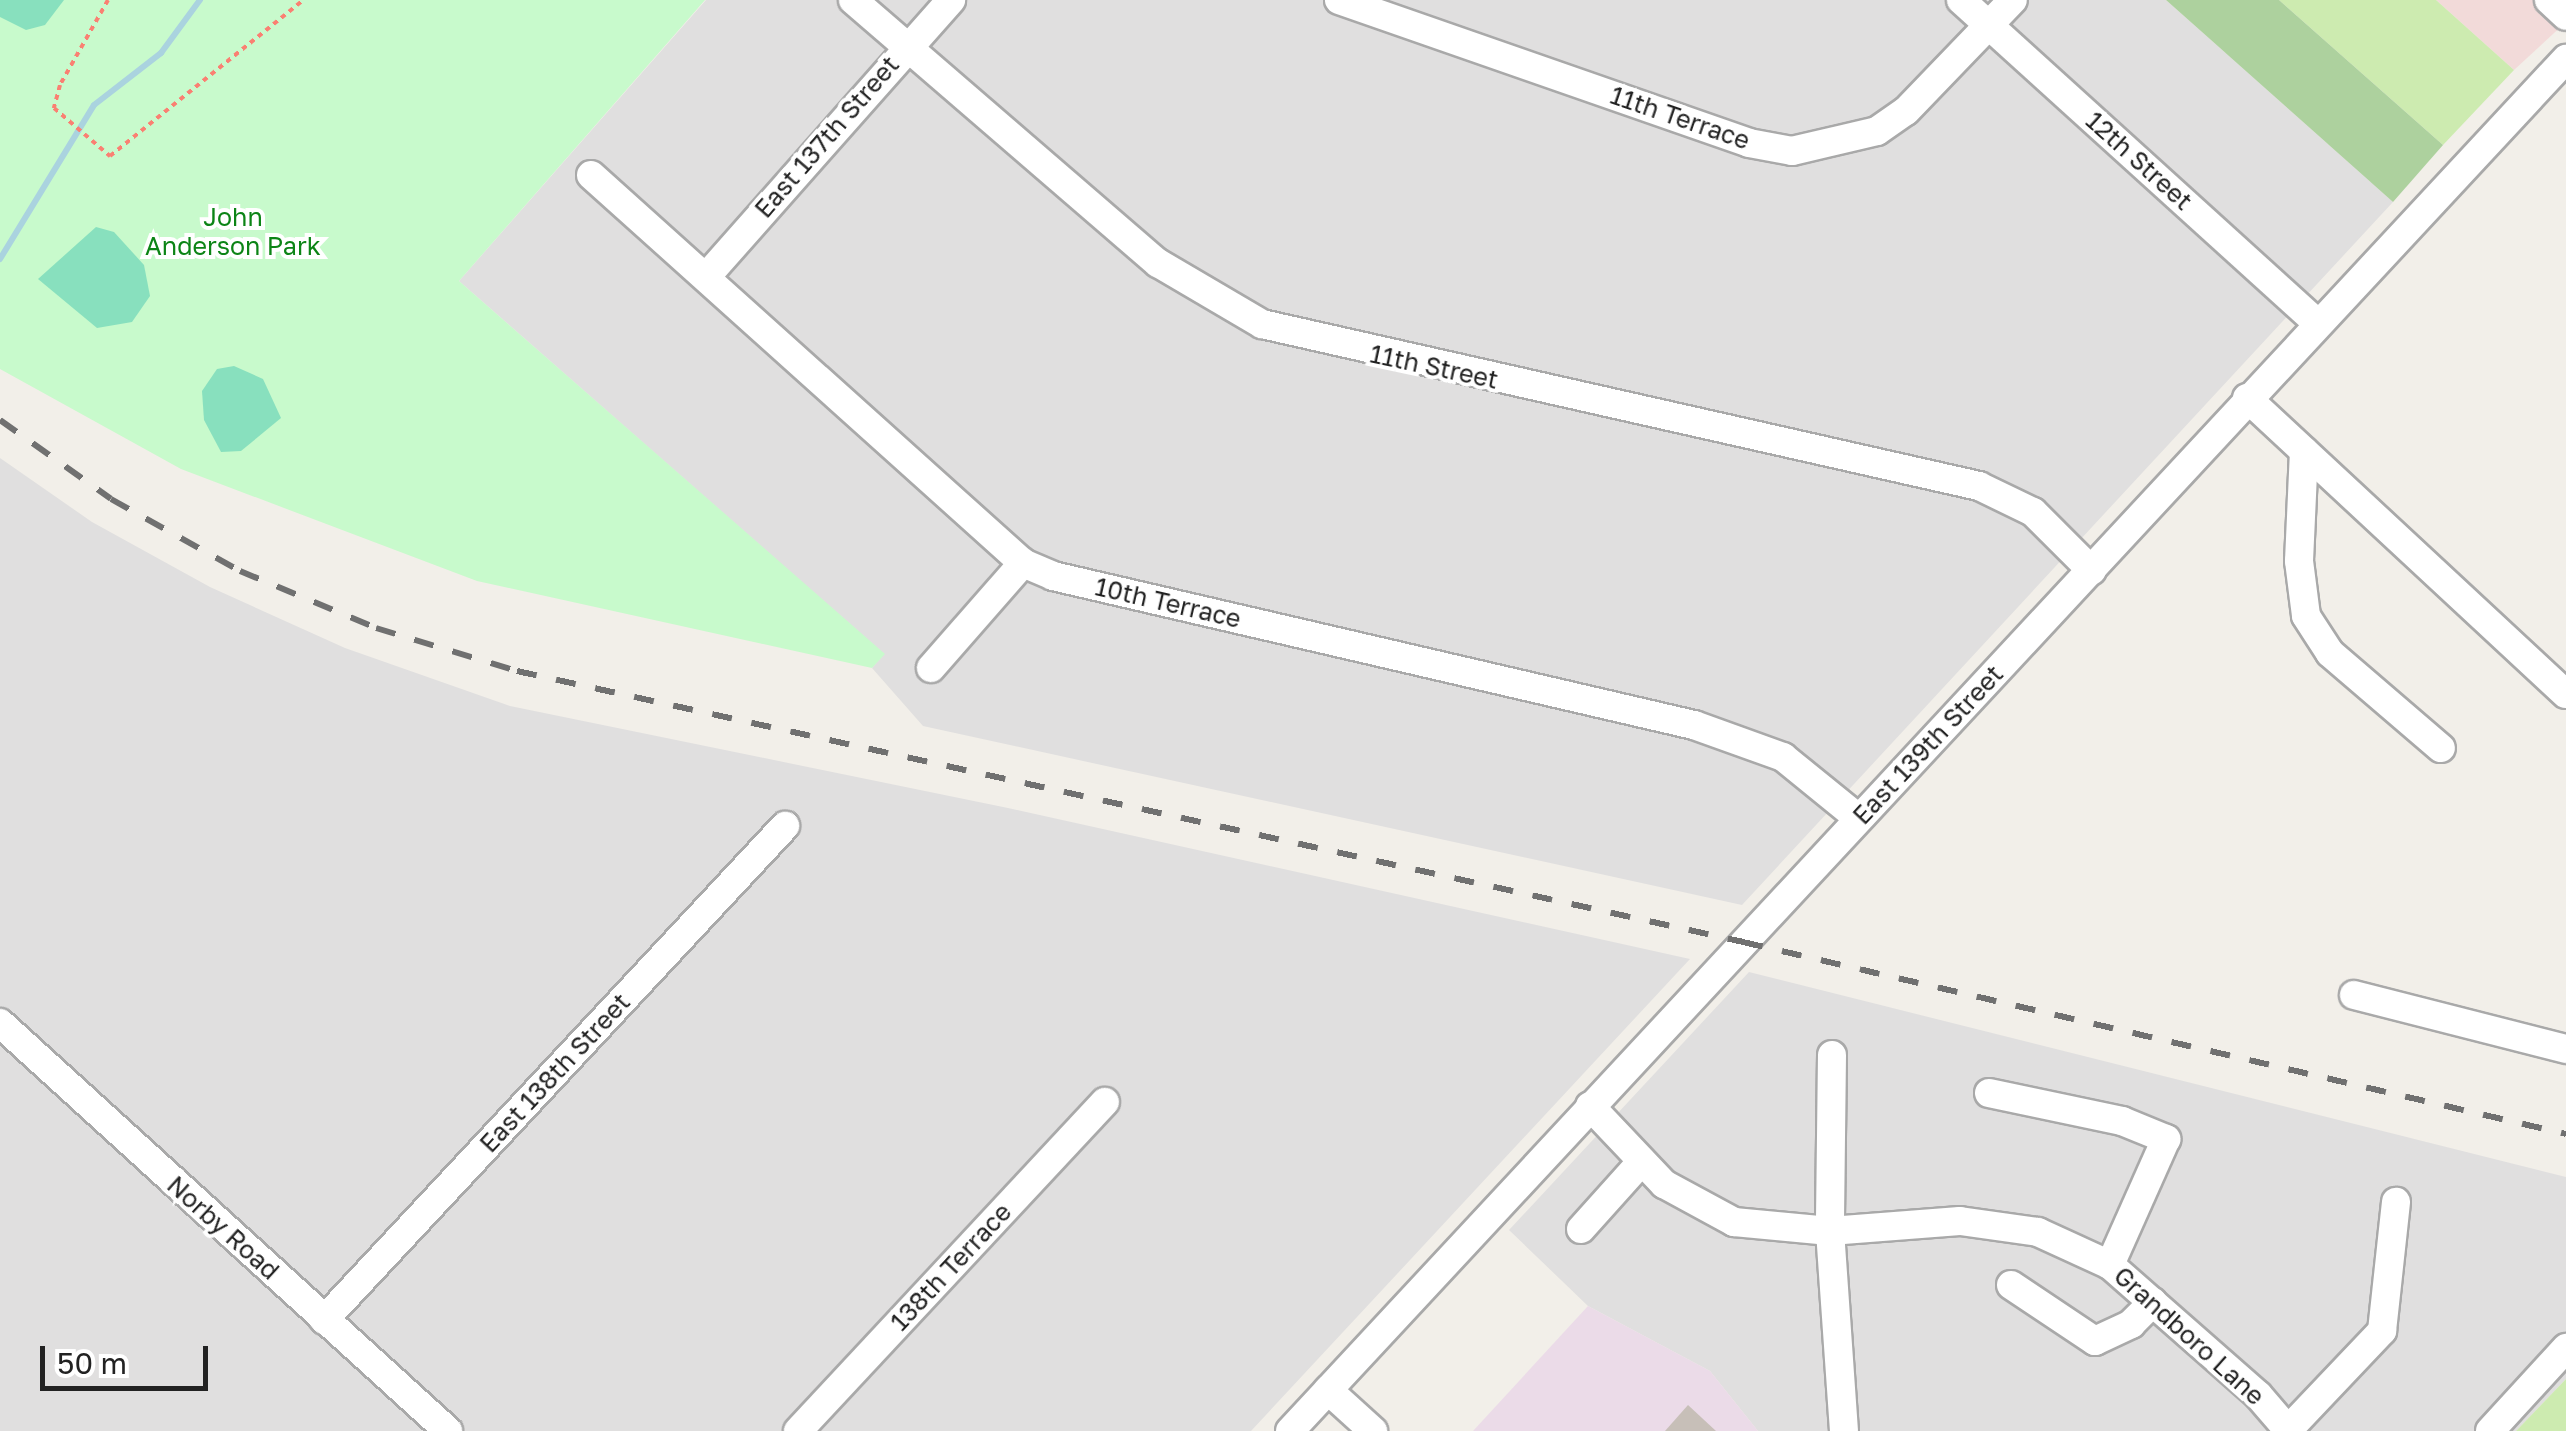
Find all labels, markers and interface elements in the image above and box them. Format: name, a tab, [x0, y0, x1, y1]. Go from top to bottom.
street label: East 137th Street	[749, 50, 905, 224]
street label: 11th Terrace	[1607, 80, 1753, 156]
street label: 12th Street	[2080, 106, 2198, 216]
park label: John Anderson Park	[145, 203, 321, 262]
street label: 11th Street	[1367, 339, 1501, 395]
street label: 10th Terrace	[1092, 572, 1244, 634]
street label: East 139th Street	[1847, 659, 2009, 831]
street label: East 138th Street	[474, 987, 636, 1159]
street label: Norby Road	[161, 1170, 285, 1286]
street label: 138th Terrace	[884, 1197, 1018, 1337]
street label: Grandboro Lane	[2108, 1261, 2270, 1411]
scale bar	[45, 1326, 212, 1388]
text: 50 m	[57, 1345, 127, 1381]

